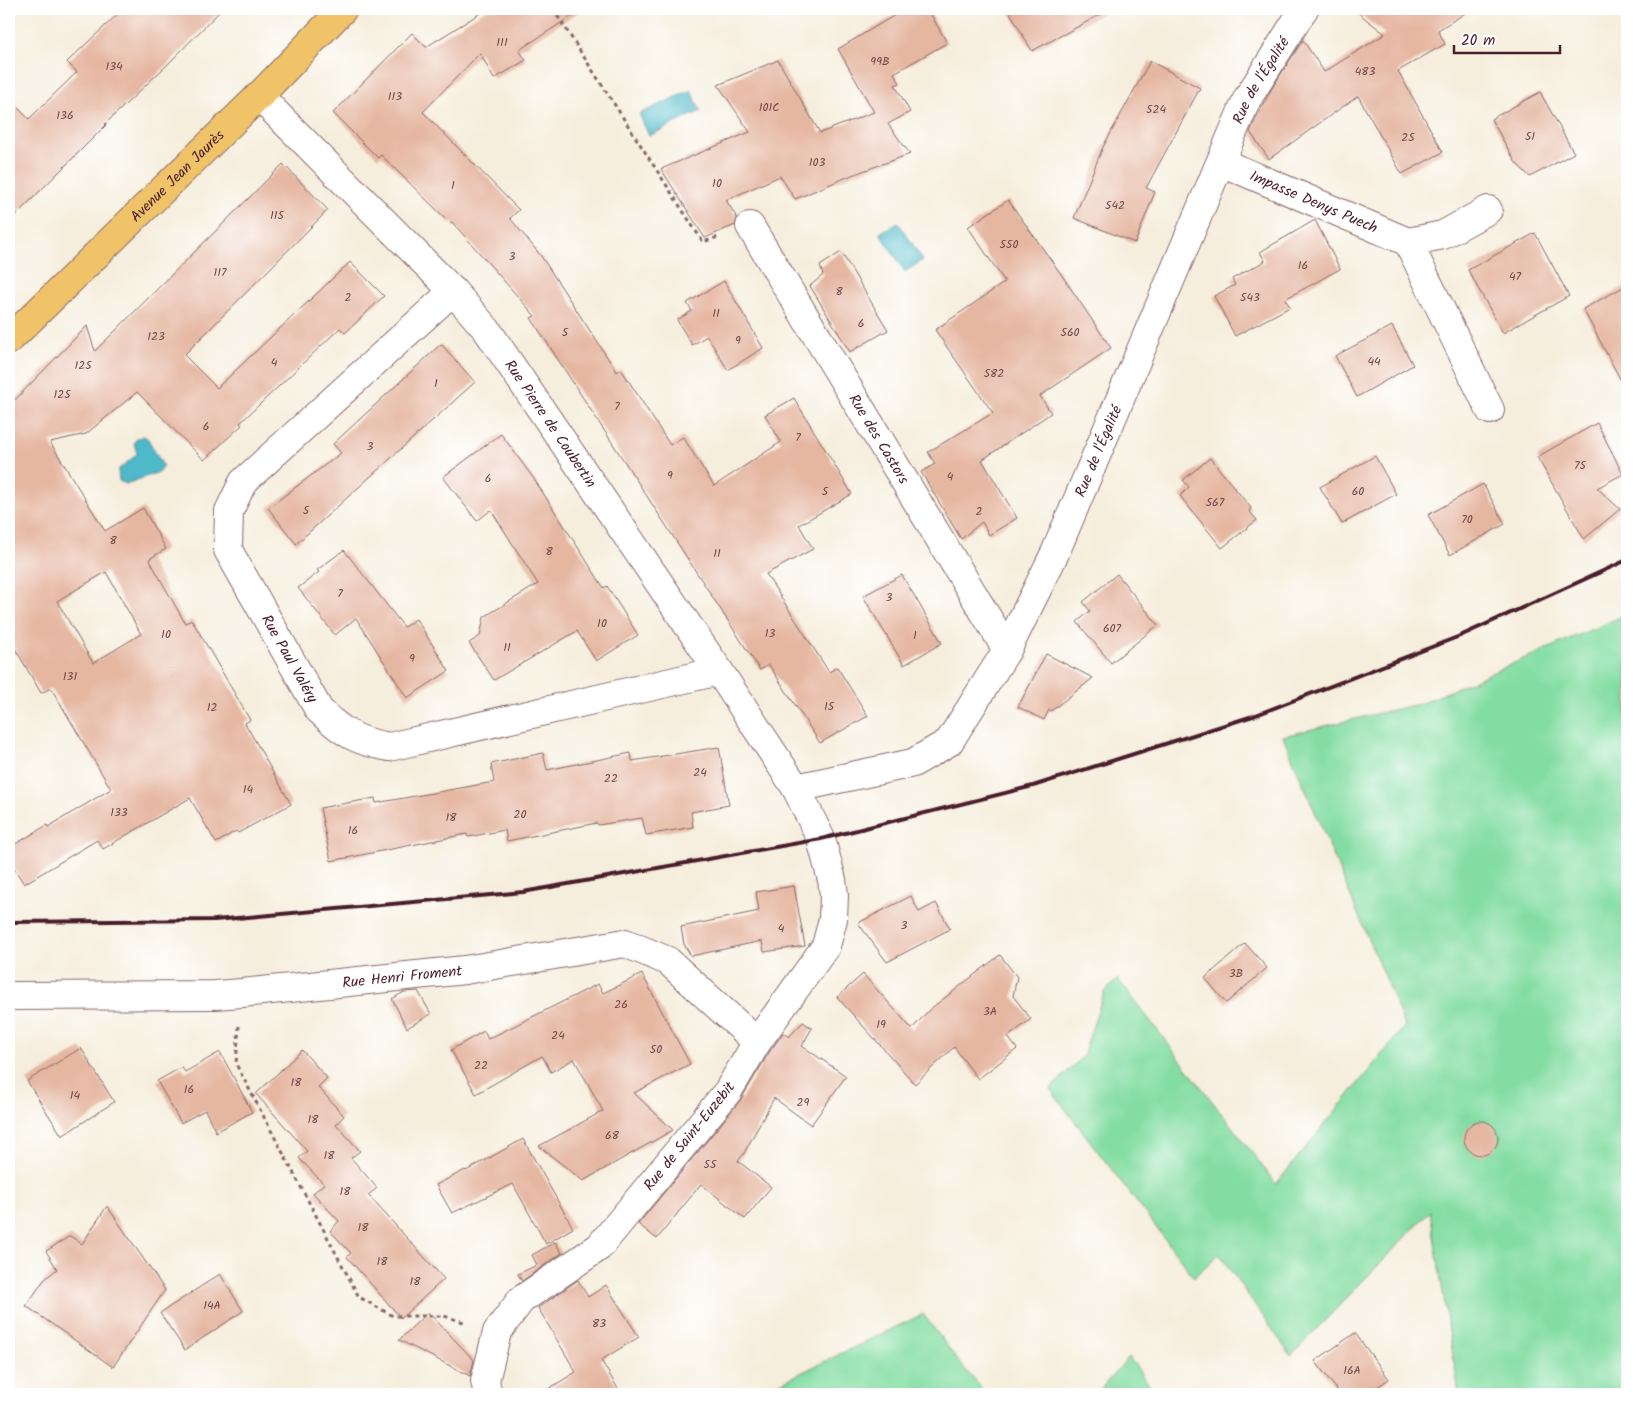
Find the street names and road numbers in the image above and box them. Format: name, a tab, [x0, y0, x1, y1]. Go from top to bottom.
street label: Rue de l'Égalité	[1227, 31, 1297, 128]
street label: Avenue Jean Jaurès	[125, 124, 231, 229]
street label: Impasse Denys Puech	[1246, 165, 1381, 241]
street label: Rue Pierre de Coubertin	[498, 355, 602, 493]
street label: Rue des Castors	[842, 390, 915, 490]
street label: Rue de l'Égalité	[1069, 401, 1130, 501]
street label: Rue Paul Valéry	[254, 610, 324, 709]
street label: Rue Henri Froment	[341, 959, 463, 996]
street label: Rue de Saint-Euzebit	[638, 1077, 742, 1197]

